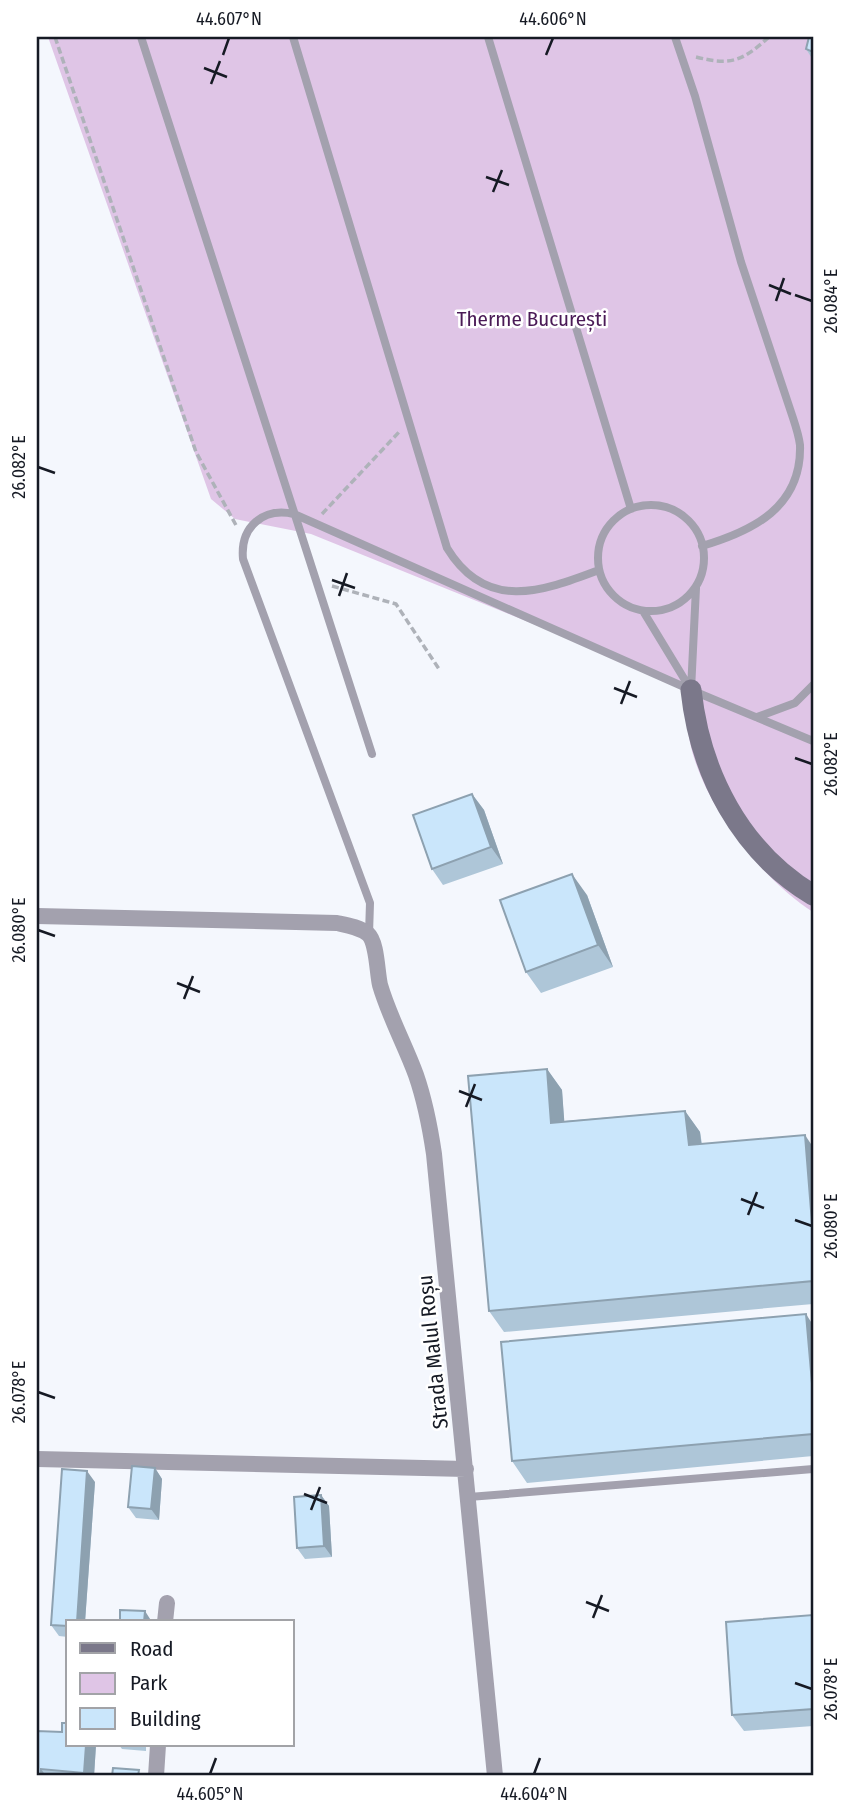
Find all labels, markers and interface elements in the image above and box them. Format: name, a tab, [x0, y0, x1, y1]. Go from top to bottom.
text: 44.607°N	[196, 8, 262, 30]
text: 44.606°N	[519, 8, 587, 30]
text: 26.084°E	[820, 269, 842, 333]
park label: Therme București	[457, 306, 607, 332]
text: 26.082°E	[8, 435, 30, 499]
text: 26.082°E	[820, 732, 842, 796]
text: 26.080°E	[8, 897, 30, 963]
text: 26.080°E	[820, 1193, 842, 1259]
street label: Strada Malul Roșu	[412, 1274, 454, 1430]
text: 26.078°E	[8, 1361, 30, 1423]
legend	[66, 1620, 294, 1746]
text: Road	[130, 1636, 174, 1662]
text: 26.078°E	[820, 1658, 842, 1720]
text: Park	[130, 1670, 168, 1696]
text: Building	[130, 1706, 201, 1732]
text: 44.605°N	[177, 1783, 243, 1805]
text: 44.604°N	[500, 1783, 568, 1805]

